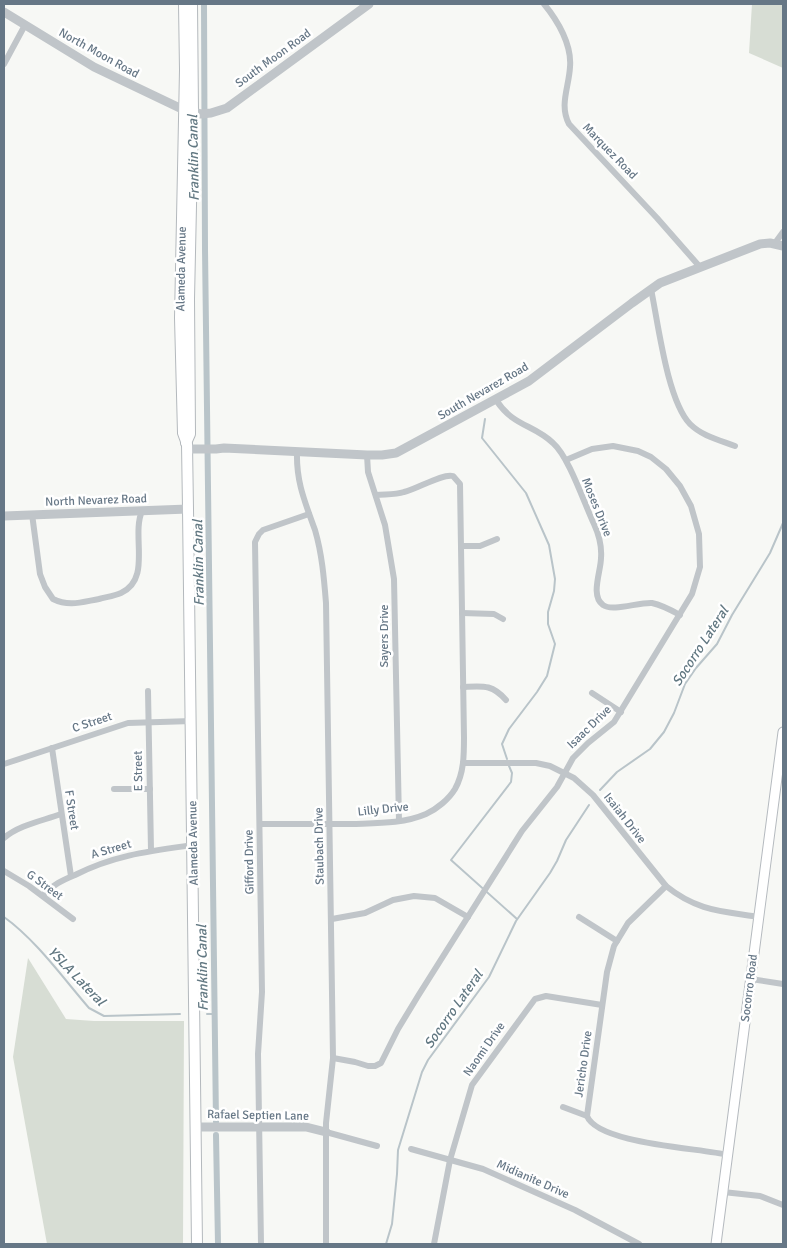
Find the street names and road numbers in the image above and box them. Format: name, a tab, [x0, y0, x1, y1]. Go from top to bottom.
street label: North Moon Road	[56, 25, 142, 82]
street label: South Moon Road	[233, 26, 314, 91]
street label: Marquez Road	[579, 120, 640, 183]
street label: Alameda Avenue	[173, 226, 190, 312]
street label: South Nevarez Road	[435, 359, 531, 423]
street label: Moses Drive	[578, 476, 615, 539]
street label: North Nevarez Road	[45, 491, 147, 510]
street label: Sayers Drive	[377, 604, 392, 668]
street label: Isaac Drive	[564, 703, 615, 752]
street label: C Street	[70, 709, 114, 736]
street label: E Street	[131, 751, 146, 791]
street label: F Street	[61, 789, 82, 831]
street label: Isaiah Drive	[600, 790, 649, 847]
street label: Lilly Drive	[357, 799, 409, 820]
street label: Alameda Avenue	[185, 800, 202, 886]
street label: Staubach Drive	[311, 807, 328, 885]
street label: Gifford Drive	[241, 829, 258, 895]
street label: A Street	[89, 837, 133, 862]
street label: G Street	[23, 867, 66, 904]
street label: Socorro Road	[738, 953, 761, 1023]
street label: Naomi Drive	[460, 1019, 509, 1079]
street label: Jericho Drive	[571, 1030, 596, 1098]
street label: Rafael Septien Lane	[207, 1107, 309, 1124]
street label: Midianite Drive	[494, 1157, 571, 1202]

